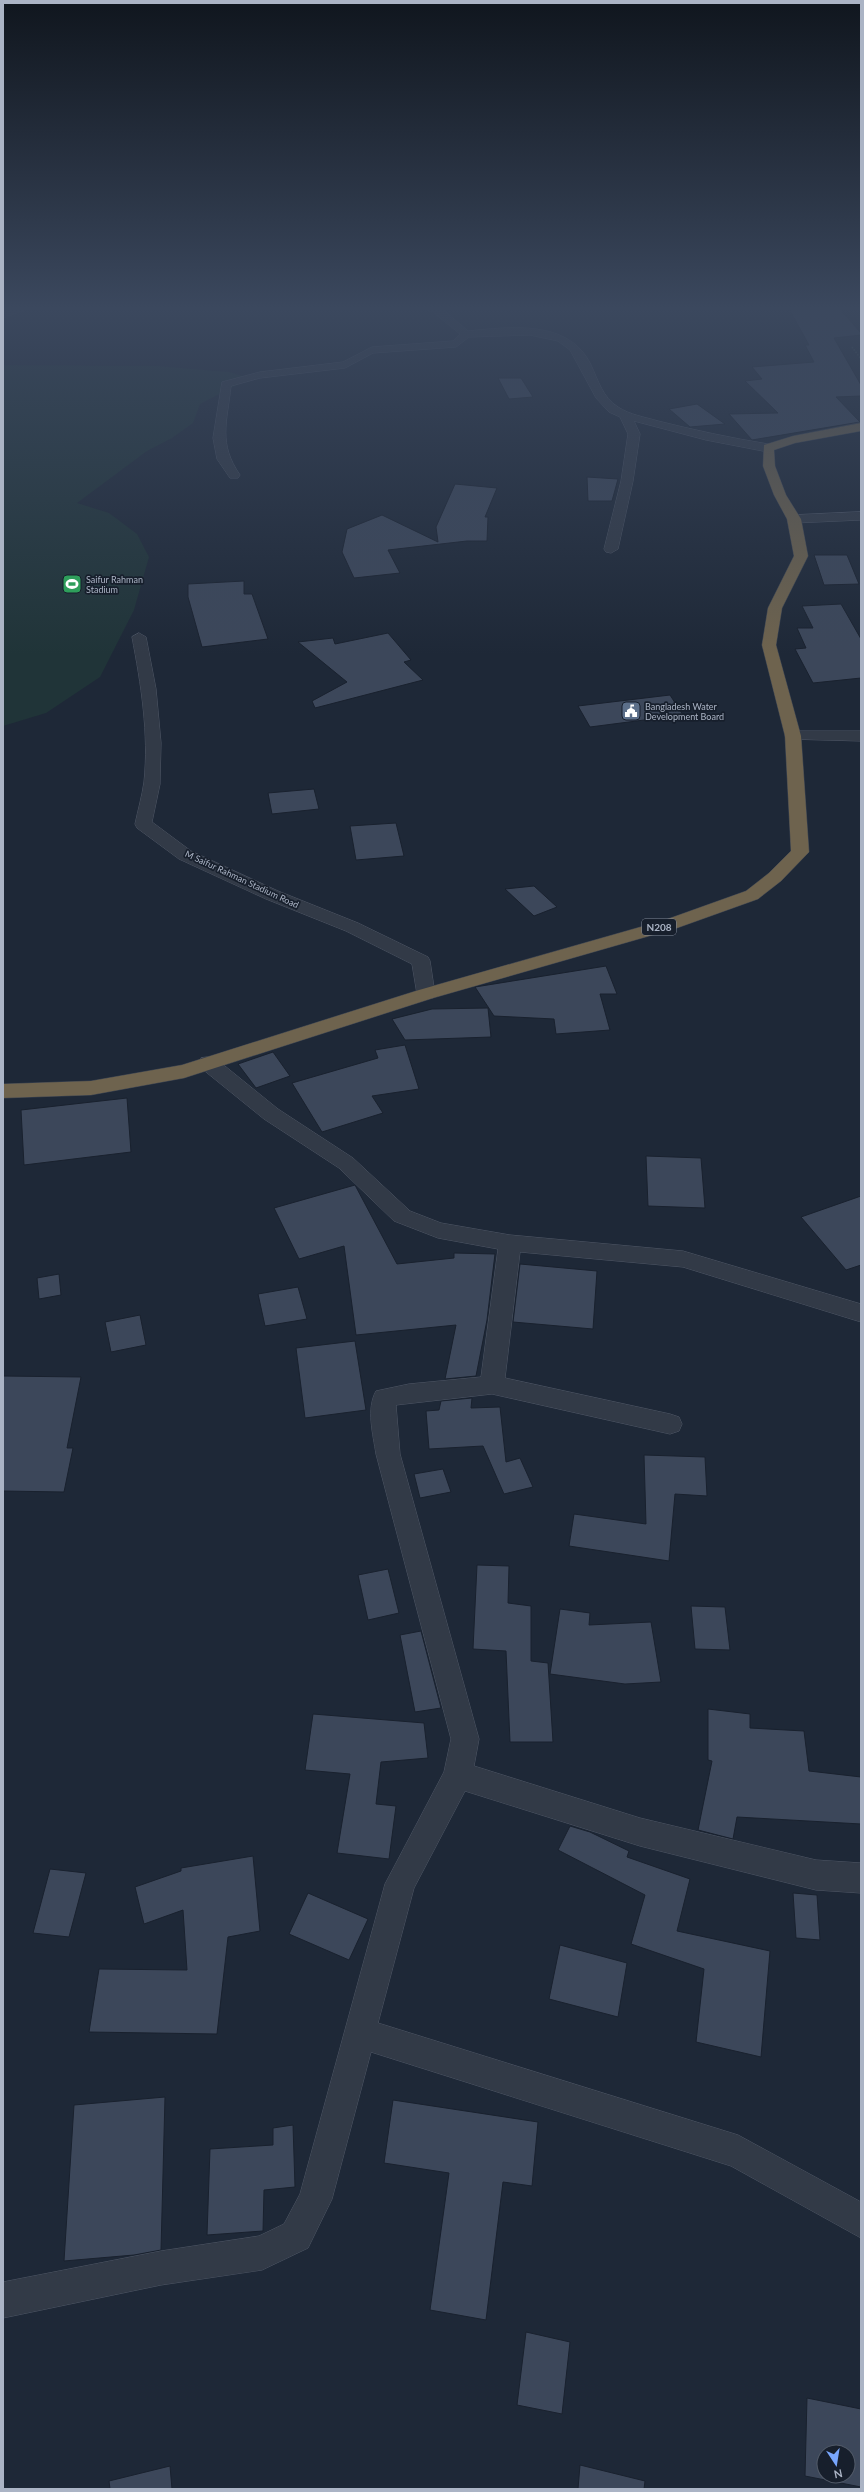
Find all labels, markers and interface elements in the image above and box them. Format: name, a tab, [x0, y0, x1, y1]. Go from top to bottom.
sports icon: Saifur Rahman Stadium	[61, 573, 83, 595]
place label: Saifur Rahman Stadium	[86, 574, 143, 595]
public building icon: Bangladesh Water Development Board	[620, 700, 642, 722]
place label: Bangladesh Water Development Board	[645, 701, 724, 722]
street label: M Saifur Rahman Stadium Road	[183, 848, 301, 910]
road number: N208	[642, 919, 676, 935]
north arrow	[816, 2444, 856, 2484]
text: N	[833, 2467, 844, 2482]

